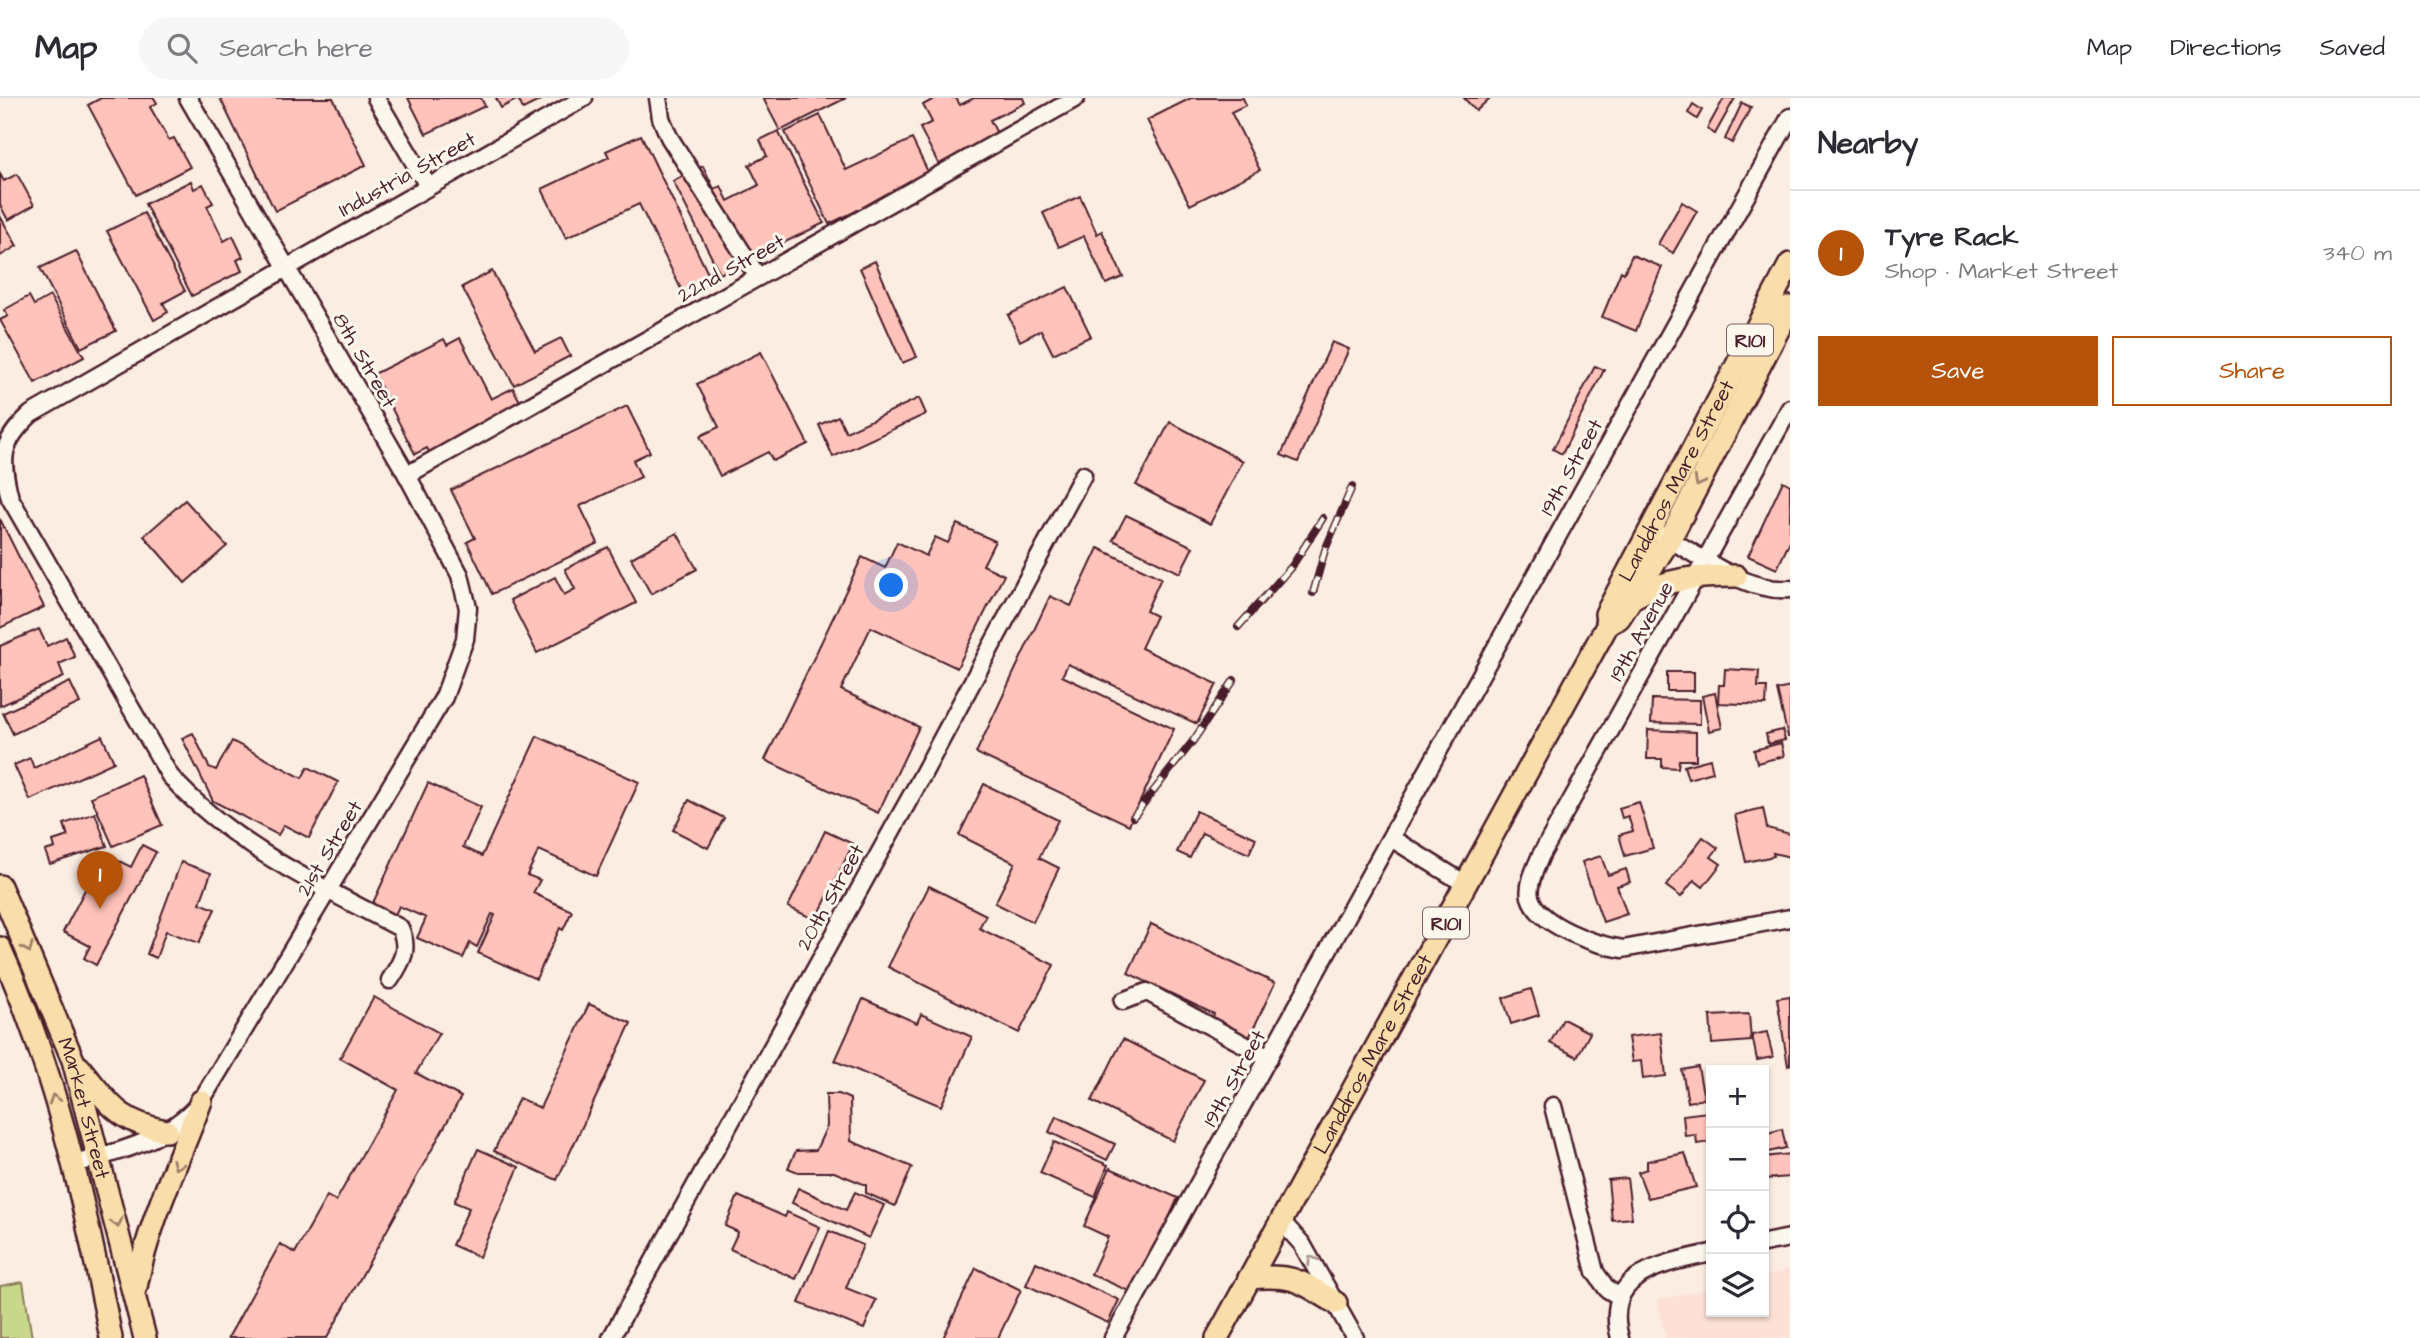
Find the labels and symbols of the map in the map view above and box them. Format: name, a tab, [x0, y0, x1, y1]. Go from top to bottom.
street label: Industria Street	[333, 124, 482, 224]
street label: 22nd Street	[672, 227, 791, 310]
street label: 8th Street	[326, 307, 404, 414]
road number: R101	[1727, 324, 1773, 356]
street label: Landdros Mare Street	[1612, 374, 1742, 587]
street label: 19th Street	[1533, 413, 1610, 521]
one-way arrow	[1693, 475, 1707, 488]
your location	[874, 568, 908, 602]
street label: 19th Avenue	[1602, 576, 1681, 686]
street label: 21st Street	[289, 795, 370, 902]
street label: 20th Street	[789, 838, 872, 956]
pin: 1	[77, 851, 123, 909]
road number: R101	[1423, 908, 1469, 938]
one-way arrow	[20, 942, 34, 954]
street label: Landdros Mare Street	[1307, 948, 1440, 1159]
street label: 19th Street	[1196, 1024, 1273, 1132]
street label: Market Street	[50, 1033, 117, 1183]
one-way arrow	[47, 1093, 62, 1105]
one-way arrow	[171, 1158, 185, 1170]
one-way arrow	[109, 1217, 123, 1229]
one-way arrow	[1307, 1255, 1320, 1268]

